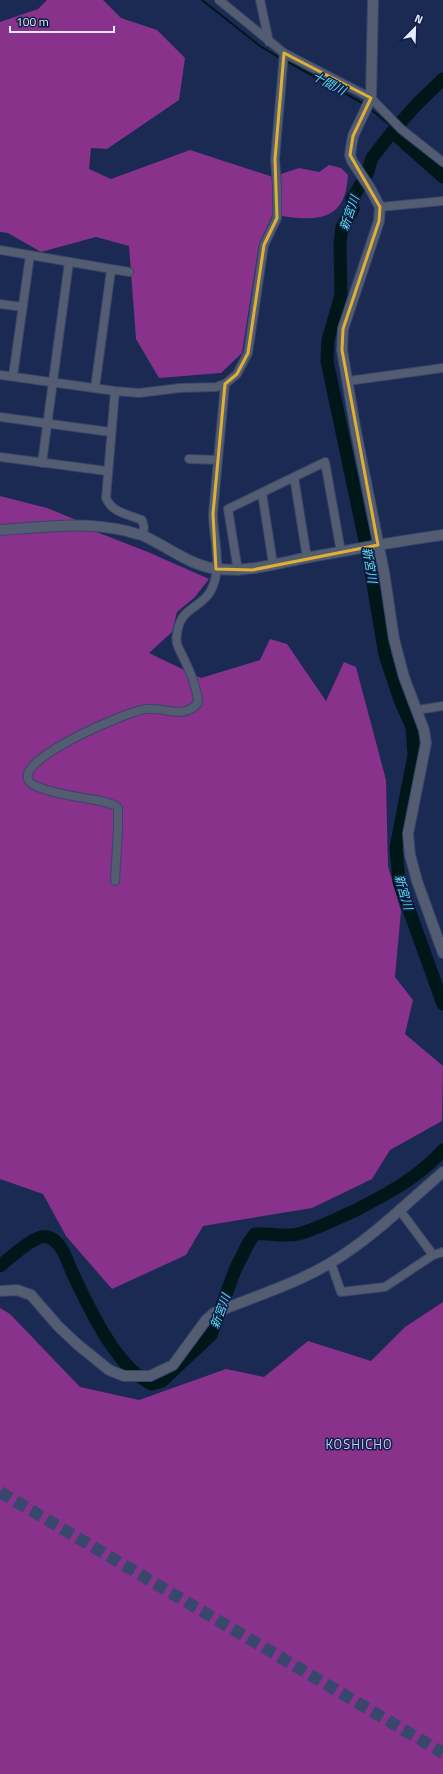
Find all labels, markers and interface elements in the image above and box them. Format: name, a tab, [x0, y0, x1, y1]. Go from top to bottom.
scale bar	[10, 8, 114, 34]
north arrow	[395, 8, 435, 48]
text: N	[412, 10, 426, 28]
text: 100 m	[16, 12, 49, 31]
water label: 十間川	[309, 66, 351, 101]
water label: 新宮川	[334, 191, 364, 233]
water label: 新宮川	[358, 546, 383, 586]
water label: 新宮川	[390, 872, 419, 914]
water label: 新宮川	[205, 1289, 236, 1331]
district label: KOSHICHO	[325, 1434, 393, 1454]

